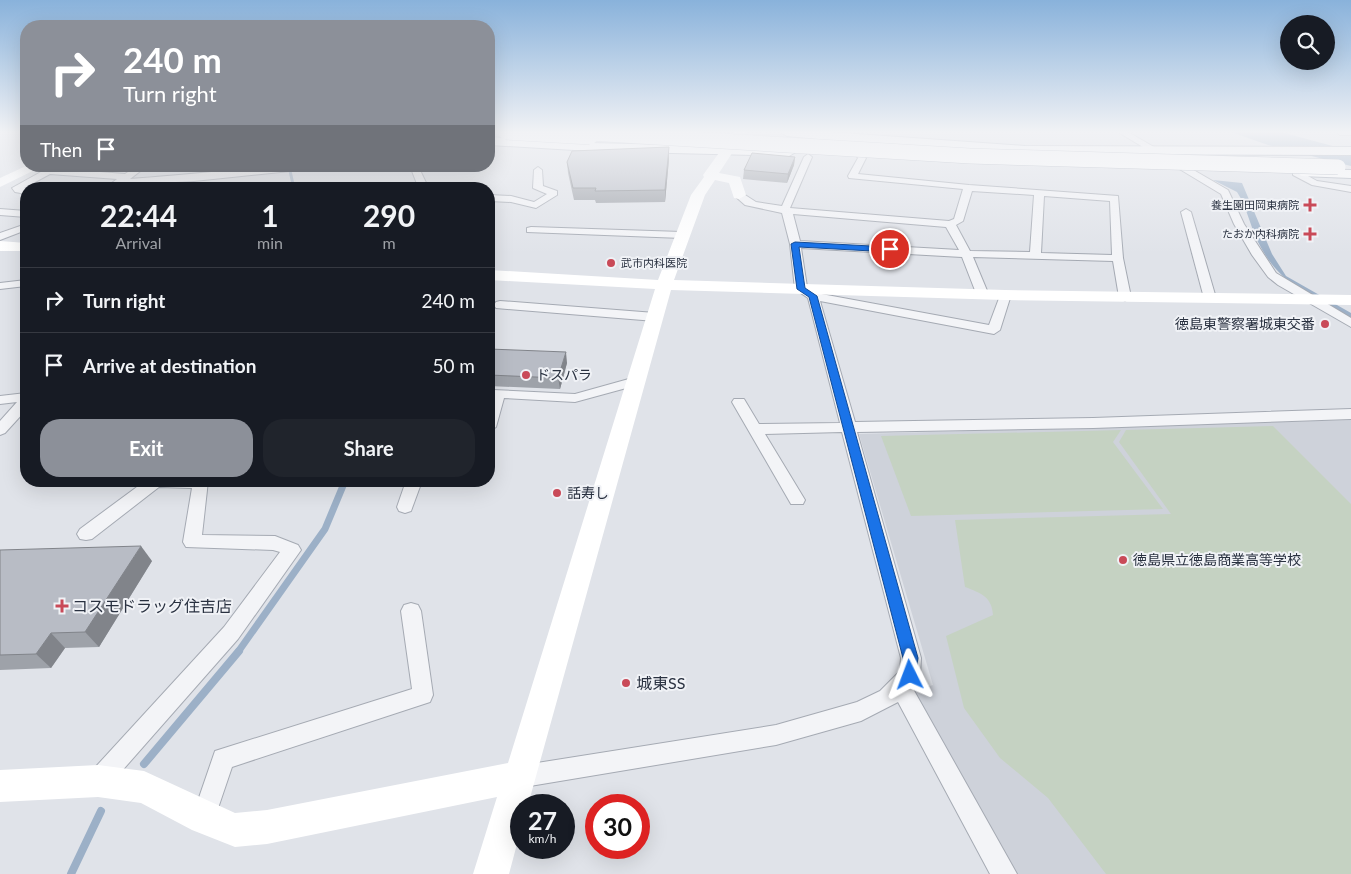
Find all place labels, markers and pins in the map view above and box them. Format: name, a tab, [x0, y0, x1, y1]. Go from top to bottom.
place label: 養生園田岡東病院	[1211, 198, 1299, 211]
marker: 養生園田岡東病院	[1303, 198, 1317, 212]
place label: たおか内科病院	[1222, 227, 1299, 240]
marker: たおか内科病院	[1303, 227, 1317, 241]
pin	[869, 228, 911, 270]
place label: 武市内科医院	[621, 256, 687, 269]
marker: 武市内科医院	[605, 257, 617, 269]
place label: 徳島東警察署城東交番	[1175, 315, 1315, 332]
marker: 徳島東警察署城東交番	[1319, 318, 1331, 330]
place label: ドスパラ	[536, 366, 592, 383]
marker: ドスパラ	[520, 369, 532, 381]
place label: 話寿し	[567, 484, 609, 501]
marker: 話寿し	[551, 487, 563, 499]
place label: 徳島県立徳島商業高等学校	[1133, 551, 1301, 568]
marker: 徳島県立徳島商業高等学校	[1117, 554, 1129, 566]
place label: コスモドラッグ住吉店	[72, 596, 232, 615]
marker: コスモドラッグ住吉店	[56, 600, 68, 612]
place label: 城東SS	[636, 673, 685, 692]
marker: 城東SS	[620, 677, 632, 689]

